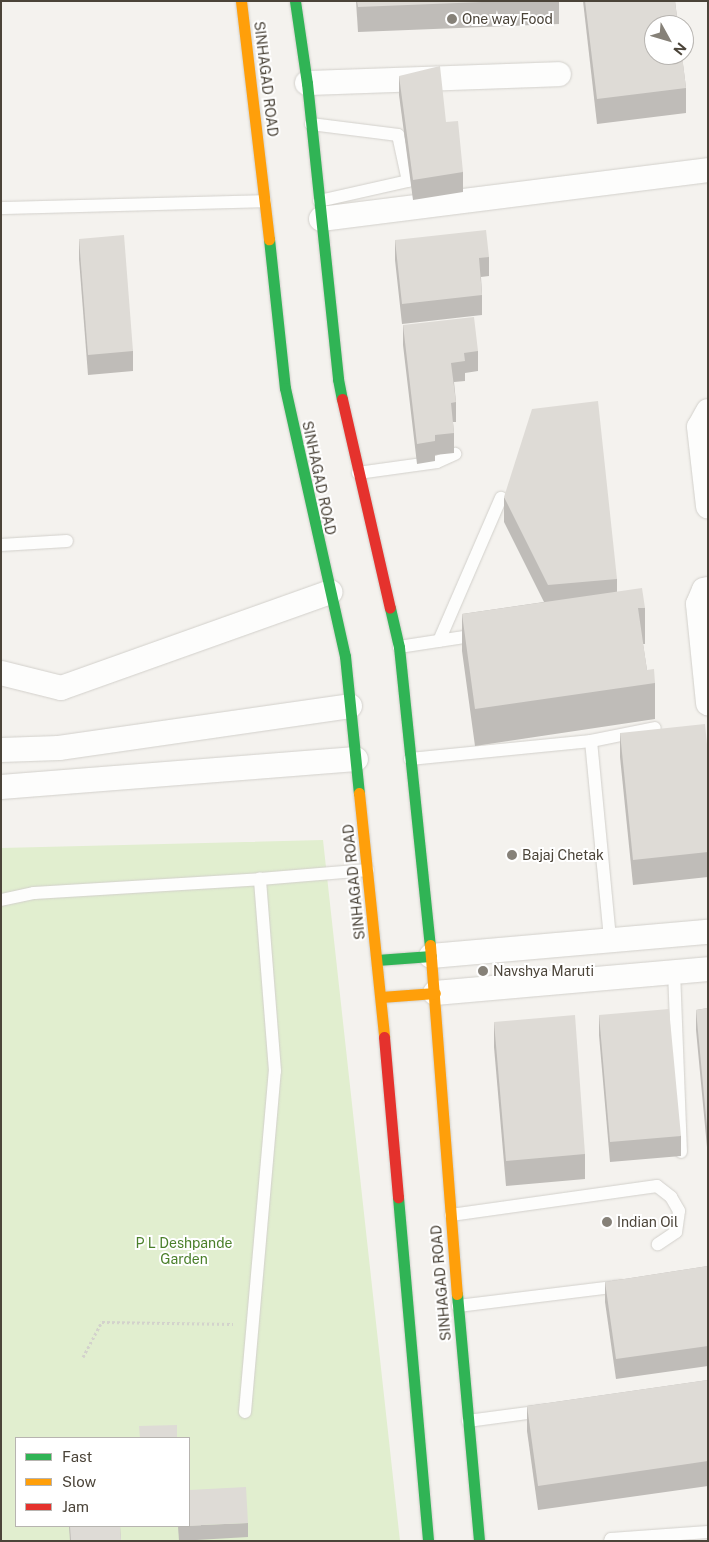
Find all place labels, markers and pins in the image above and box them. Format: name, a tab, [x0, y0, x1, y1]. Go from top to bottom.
place label: One way Food	[462, 11, 553, 27]
marker: One way Food	[446, 13, 458, 25]
place label: Bajaj Chetak	[522, 847, 604, 863]
marker: Bajaj Chetak	[506, 849, 518, 861]
place label: Navshya Maruti	[493, 963, 594, 979]
marker: Navshya Maruti	[477, 965, 489, 977]
place label: Indian Oil	[617, 1214, 678, 1230]
marker: Indian Oil	[601, 1216, 613, 1228]

